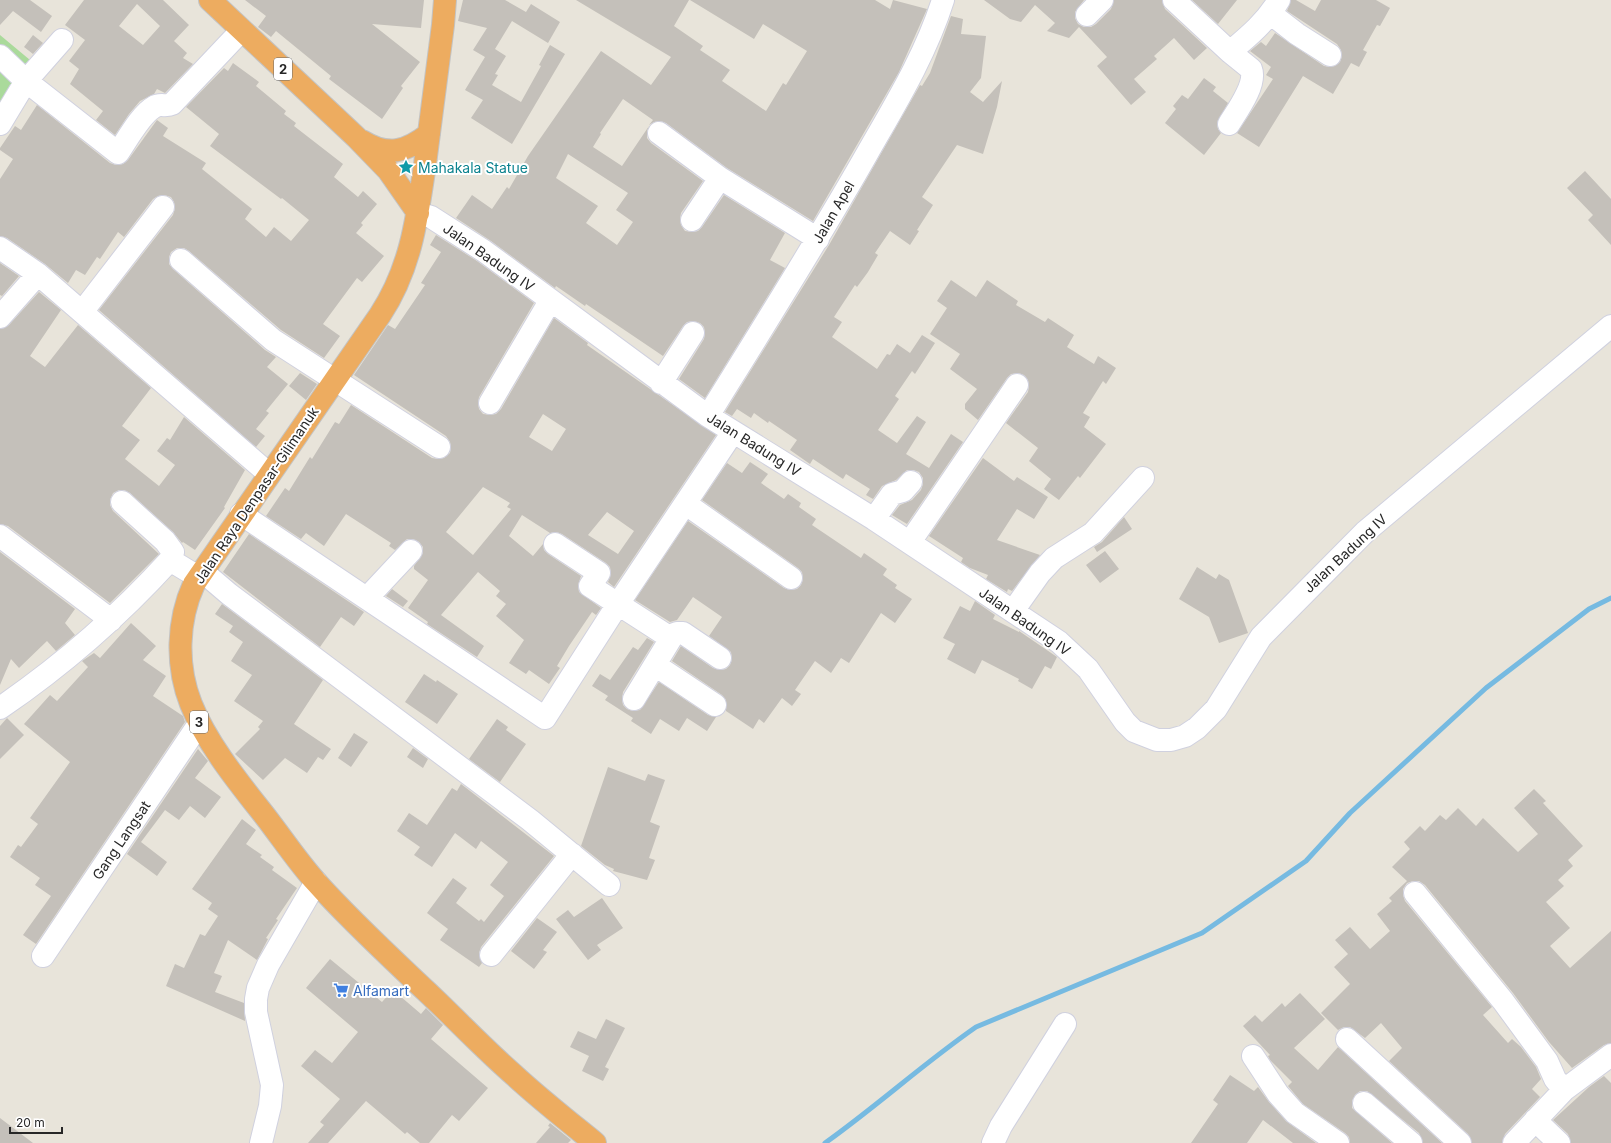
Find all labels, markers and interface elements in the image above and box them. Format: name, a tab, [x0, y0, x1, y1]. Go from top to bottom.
road number: 2	[274, 58, 292, 80]
place icon: Mahakala Statue	[397, 158, 415, 176]
place label: Mahakala Statue	[418, 159, 528, 176]
street label: Jalan Apel	[808, 178, 858, 246]
street label: Jalan Badung IV	[440, 219, 538, 295]
street label: Jalan Raya Denpasar-Gilimanuk	[190, 403, 322, 587]
street label: Jalan Badung IV	[704, 408, 804, 480]
street label: Jalan Badung IV	[1300, 510, 1390, 596]
street label: Jalan Badung IV	[976, 583, 1074, 659]
road number: 3	[190, 711, 208, 733]
street label: Gang Langsat	[88, 797, 154, 883]
supermarket icon: Alfamart	[332, 981, 350, 999]
place label: Alfamart	[353, 982, 409, 999]
scale bar	[10, 1109, 62, 1135]
text: 20 m	[16, 1115, 45, 1130]

